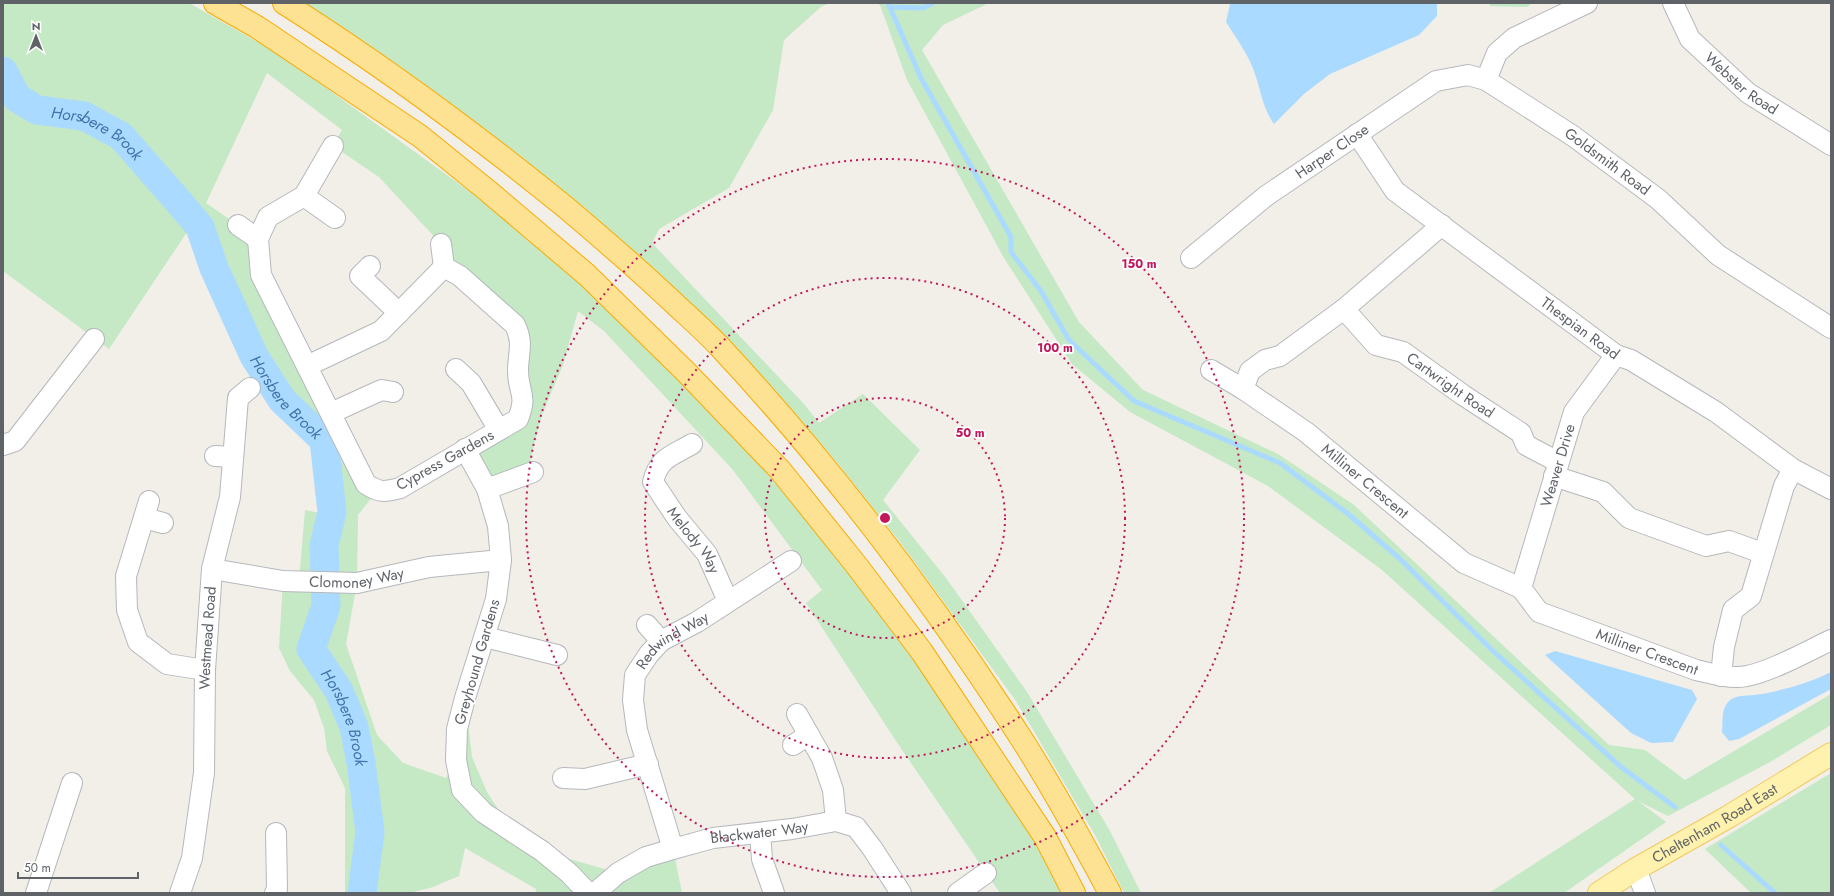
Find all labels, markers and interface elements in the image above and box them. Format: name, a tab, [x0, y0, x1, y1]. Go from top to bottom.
north arrow	[16, 16, 56, 56]
text: N	[32, 18, 40, 34]
street label: Webster Road	[1700, 47, 1782, 120]
water label: Horsbere Brook	[50, 101, 149, 166]
street label: Harper Close	[1291, 118, 1374, 184]
street label: Goldsmith Road	[1560, 122, 1655, 201]
text: 150 m	[1121, 255, 1157, 273]
street label: Thespian Road	[1536, 292, 1624, 365]
text: 100 m	[1037, 339, 1073, 357]
street label: Cartwright Road	[1402, 347, 1499, 424]
water label: Horsbere Brook	[244, 351, 328, 445]
street label: Weaver Drive	[1535, 421, 1581, 510]
street label: Cypress Gardens	[392, 424, 498, 496]
text: 50 m	[955, 424, 985, 442]
street label: Milliner Crescent	[1317, 438, 1414, 524]
street label: Melody Way	[662, 502, 725, 577]
centre of rings	[878, 511, 892, 525]
street label: Clomoney Way	[309, 562, 406, 594]
street label: Westmead Road	[194, 586, 222, 690]
street label: Greyhound Gardens	[449, 597, 505, 727]
street label: Redwind Way	[631, 606, 713, 674]
street label: Milliner Crescent	[1593, 623, 1702, 681]
water label: Horsbere Brook	[315, 664, 373, 768]
street label: Cheltenham Road East	[1648, 778, 1782, 869]
street label: Blackwater Way	[709, 815, 810, 849]
scale bar	[18, 854, 138, 880]
text: 50 m	[24, 859, 51, 877]

